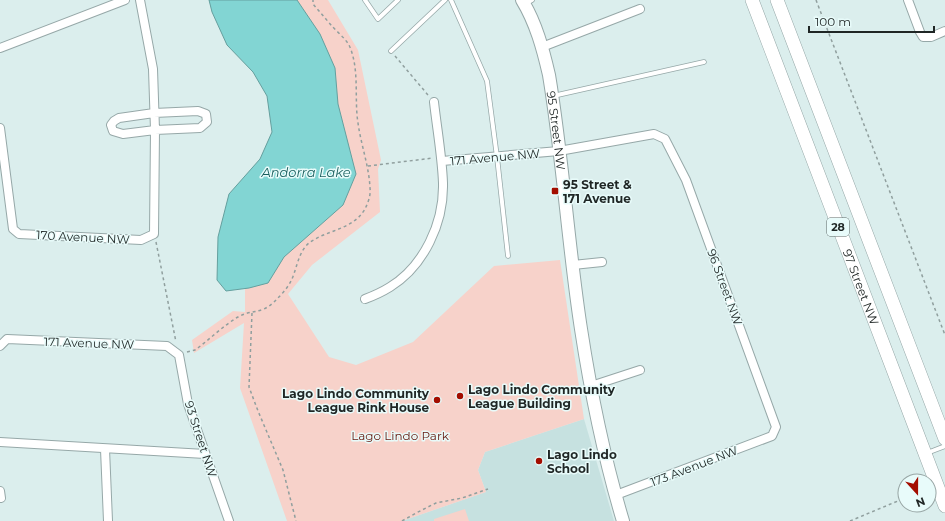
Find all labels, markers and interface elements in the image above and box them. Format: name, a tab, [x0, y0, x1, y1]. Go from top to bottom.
scale bar	[809, 8, 934, 34]
text: 100 m	[815, 14, 851, 29]
street label: 95 Street NW	[544, 90, 569, 171]
street label: 171 Avenue NW	[449, 146, 541, 168]
water label: Andorra Lake	[260, 164, 351, 180]
place label: 95 Street & 171 Avenue	[563, 177, 632, 206]
marker: 95 Street & 171 Avenue	[550, 186, 560, 196]
road number: 28	[827, 218, 849, 236]
street label: 170 Avenue NW	[36, 227, 130, 247]
street label: 96 Street NW	[704, 247, 746, 327]
street label: 97 Street NW	[840, 247, 883, 327]
street label: 171 Avenue NW	[44, 334, 134, 352]
place label: Lago Lindo Community League Building	[468, 382, 616, 411]
place label: Lago Lindo Community League Rink House	[282, 386, 430, 415]
marker: Lago Lindo Community League Building	[455, 391, 465, 401]
marker: Lago Lindo Community League Rink House	[432, 395, 442, 405]
street label: 93 Street NW	[182, 399, 220, 479]
park label: Lago Lindo Park	[351, 428, 450, 443]
street label: 173 Avenue NW	[648, 442, 740, 490]
place label: Lago Lindo School	[547, 447, 617, 476]
marker: Lago Lindo School	[534, 456, 544, 466]
north arrow	[897, 473, 937, 513]
text: N	[914, 494, 927, 510]

